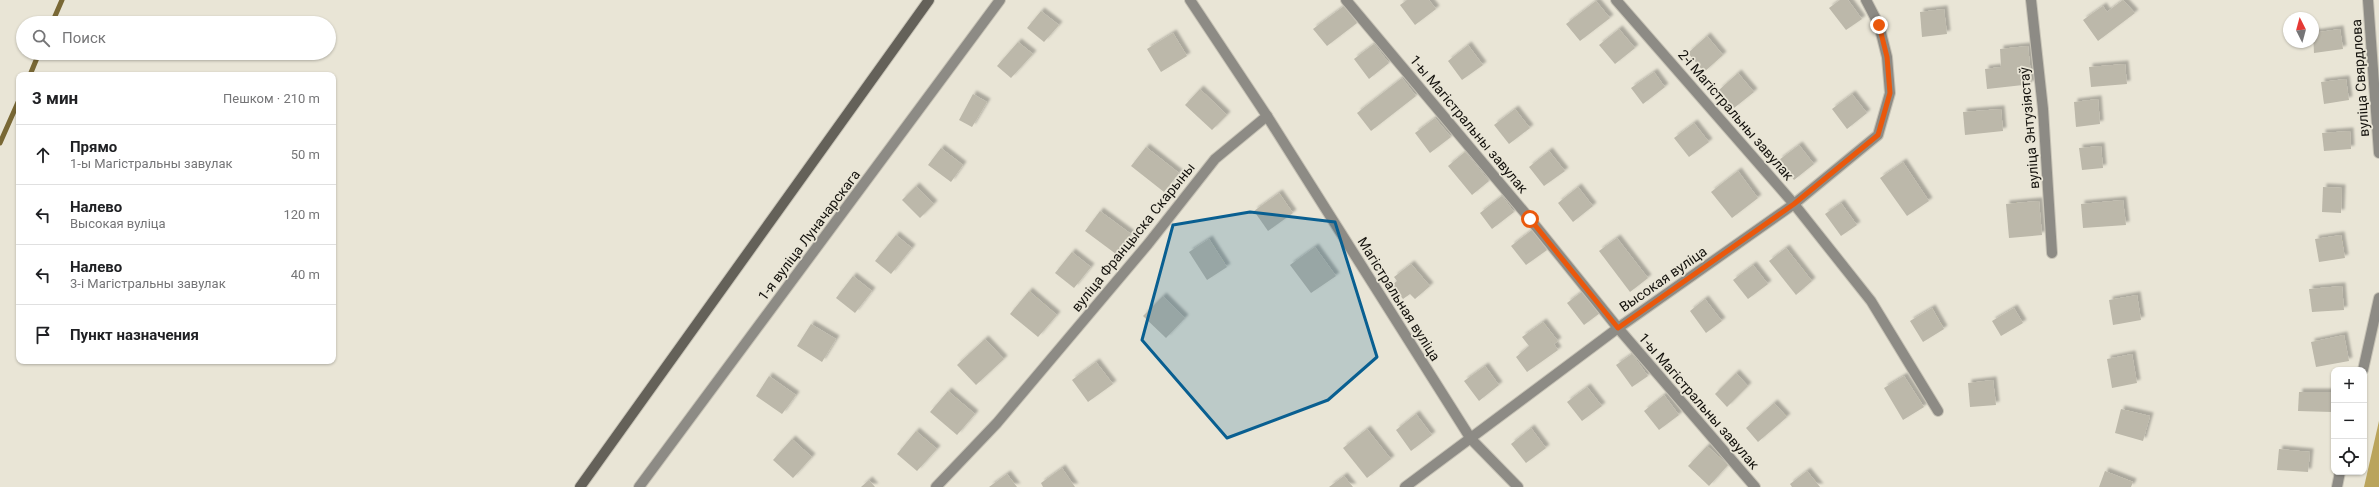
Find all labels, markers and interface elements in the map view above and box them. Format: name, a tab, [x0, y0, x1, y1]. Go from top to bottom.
north arrow	[2283, 12, 2319, 48]
search box	[16, 16, 336, 60]
route end	[1870, 16, 1888, 34]
street label: вуліца Свярдлова	[2348, 19, 2372, 137]
icon: search	[30, 27, 52, 49]
text: Поиск	[62, 29, 106, 47]
street label: 2-і Магістральны завулак	[1675, 46, 1797, 184]
street label: 1-ы Магістральны завулак	[1407, 52, 1532, 197]
street label: вуліца Энтузіястаў	[2016, 66, 2042, 190]
text: 3 мин	[32, 88, 78, 108]
text: Пешком · 210 m	[223, 91, 320, 106]
text: Прямо	[70, 138, 117, 156]
icon: ahead	[32, 144, 54, 166]
text: 50 m	[291, 147, 320, 162]
text: 1-ы Магістральны завулак	[70, 156, 233, 171]
street label: вуліца Францыска Скарыны	[1068, 159, 1198, 315]
street label: 1-я вуліца Луначарскага	[755, 167, 863, 303]
text: Налево	[70, 198, 122, 216]
icon: left	[32, 204, 54, 226]
text: 120 m	[283, 207, 320, 222]
route start	[1521, 210, 1539, 228]
text: Высокая вуліца	[70, 216, 166, 231]
street label: Магістральная вуліца	[1354, 234, 1444, 364]
street label: Высокая вуліца	[1616, 243, 1710, 315]
text: Налево	[70, 258, 122, 276]
icon: left	[32, 264, 54, 286]
text: 40 m	[291, 267, 320, 282]
text: 3-і Магістральны завулак	[70, 276, 226, 291]
icon: arrive	[32, 324, 54, 346]
text: Пункт назначения	[70, 326, 199, 344]
street label: 1-ы Магістральны завулак	[1636, 330, 1763, 473]
map controls	[2331, 367, 2367, 475]
button: +	[2331, 367, 2367, 403]
button: −	[2331, 403, 2367, 439]
button: locate	[2331, 439, 2367, 475]

